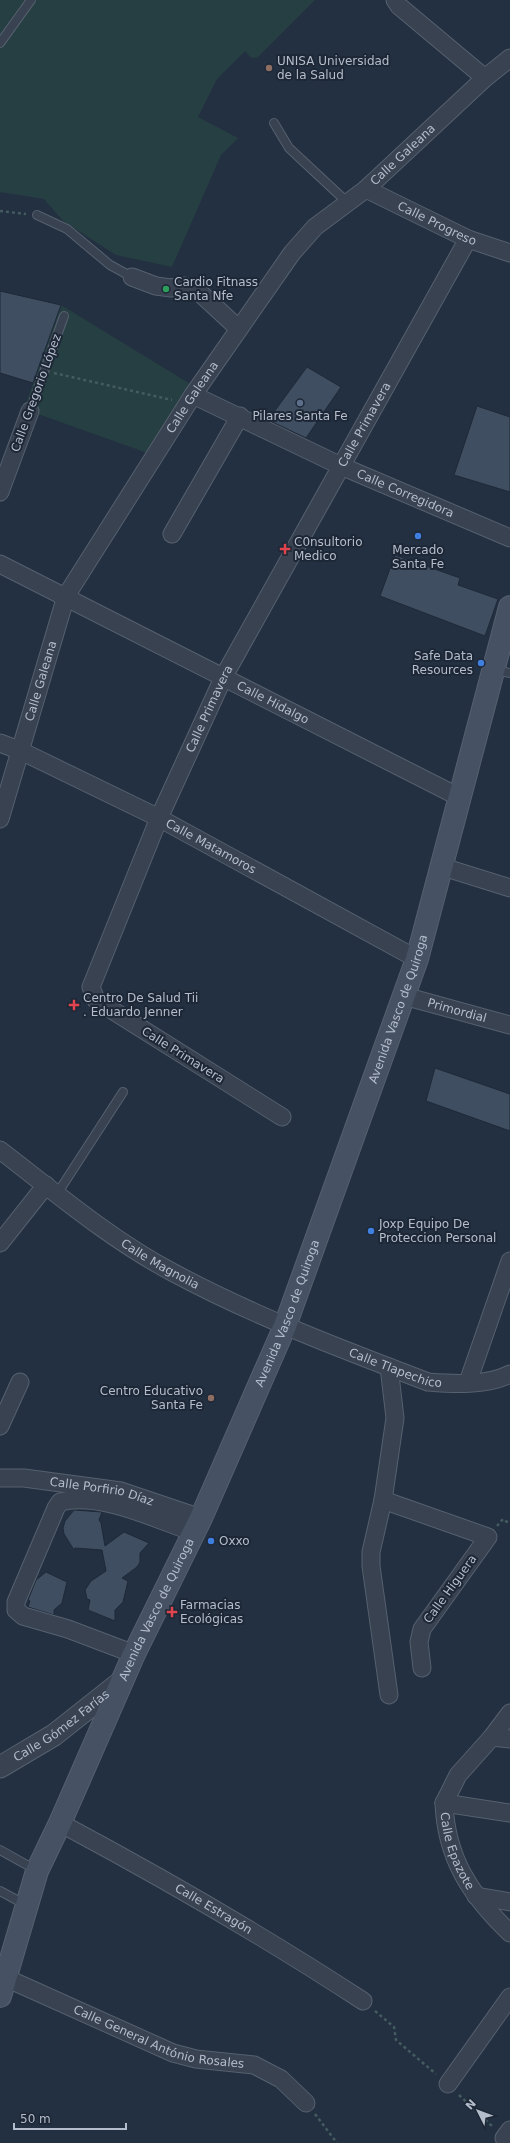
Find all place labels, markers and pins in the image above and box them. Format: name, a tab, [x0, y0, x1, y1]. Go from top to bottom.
place label: UNISA Universidad de la Salud	[277, 54, 389, 82]
marker: UNISA Universidad de la Salud	[264, 63, 274, 73]
place label: Cardio Fitnass Santa Nfe	[174, 275, 258, 303]
marker: Cardio Fitnass Santa Nfe	[161, 284, 171, 294]
marker: Pilares Santa Fe	[295, 398, 305, 408]
place label: Pilares Santa Fe	[252, 409, 348, 423]
marker: Mercado Santa Fe	[413, 531, 423, 541]
place label: C0nsultorio Medico	[294, 535, 362, 563]
marker: C0nsultorio Medico	[279, 543, 291, 555]
place label: Mercado Santa Fe	[392, 543, 444, 571]
place label: Safe Data Resources	[412, 649, 473, 677]
marker: Safe Data Resources	[476, 658, 486, 668]
place label: Centro De Salud Tii . Eduardo Jenner	[83, 991, 198, 1019]
marker: Centro De Salud Tii . Eduardo Jenner	[68, 999, 80, 1011]
place label: Joxp Equipo De Proteccion Personal	[378, 1217, 496, 1245]
marker: Joxp Equipo De Proteccion Personal	[366, 1226, 376, 1236]
place label: Centro Educativo Santa Fe	[100, 1384, 203, 1412]
marker: Centro Educativo Santa Fe	[206, 1393, 216, 1403]
place label: Oxxo	[219, 1534, 250, 1548]
marker: Oxxo	[206, 1536, 216, 1546]
place label: Farmacias Ecológicas	[180, 1598, 243, 1626]
marker: Farmacias Ecológicas	[167, 1607, 177, 1617]

